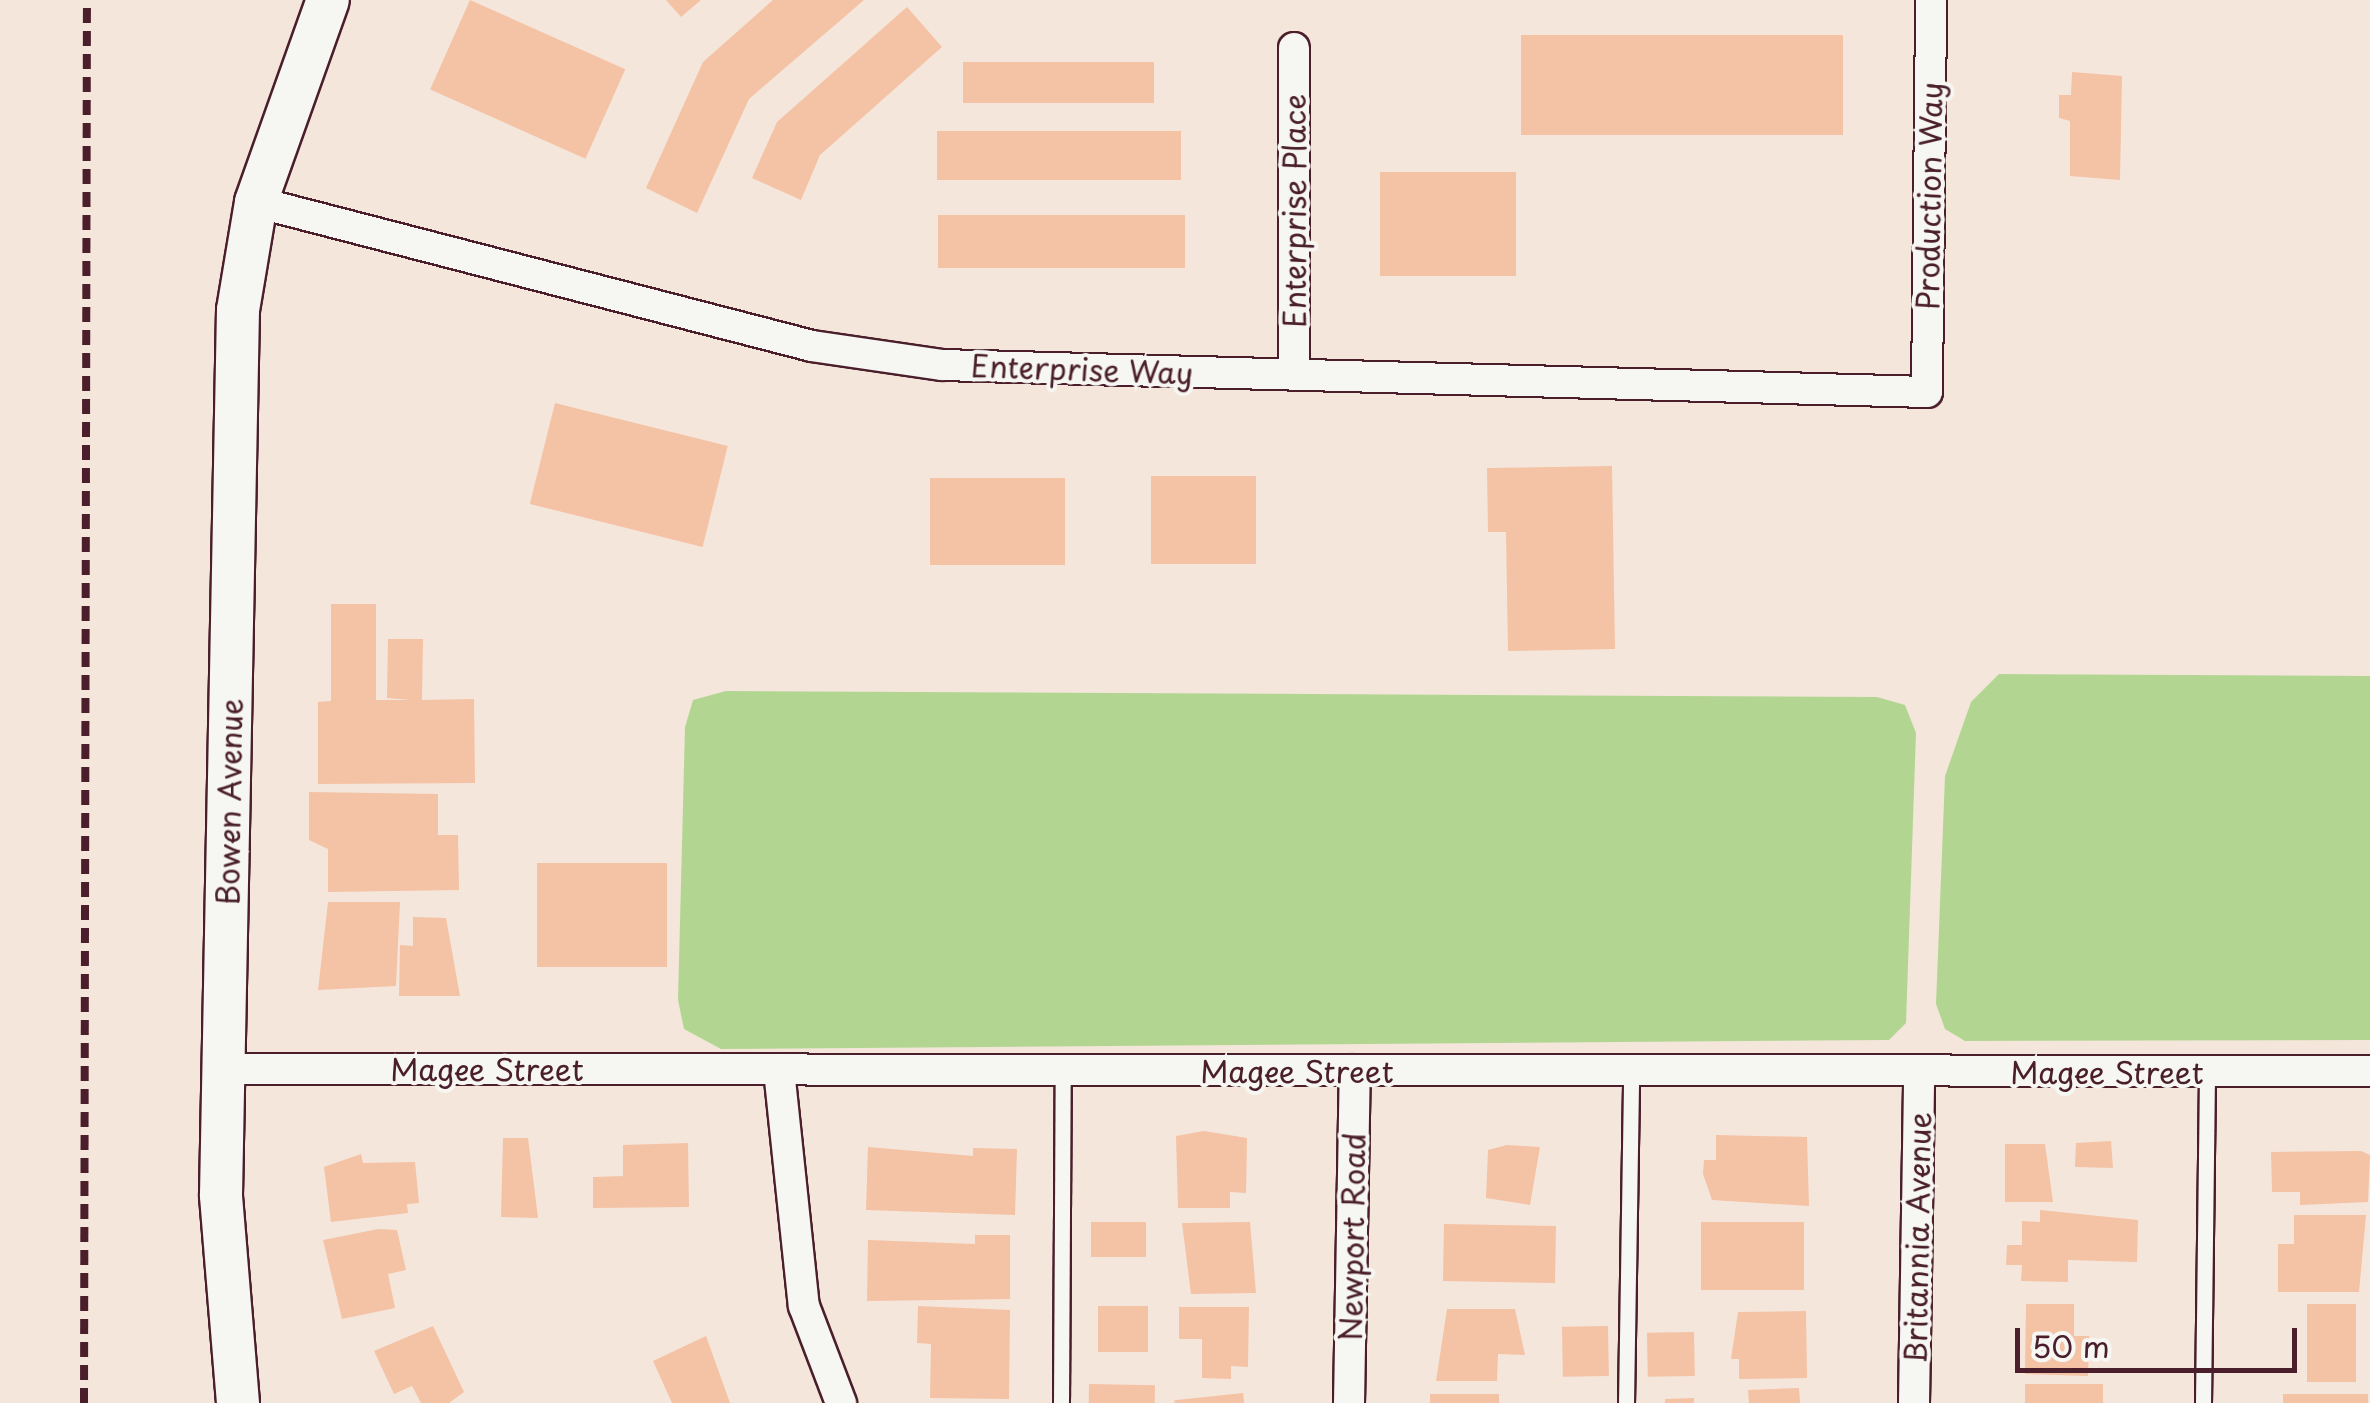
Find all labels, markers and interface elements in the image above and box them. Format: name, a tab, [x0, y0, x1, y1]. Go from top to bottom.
street label: Production Way	[1909, 82, 1949, 310]
street label: Enterprise Place	[1276, 94, 1312, 328]
street label: Enterprise Way	[970, 347, 1194, 391]
street label: Bowen Avenue	[209, 699, 249, 905]
street label: Magee Street	[389, 1051, 585, 1087]
street label: Magee Street	[1199, 1053, 1395, 1089]
street label: Magee Street	[2009, 1054, 2205, 1090]
street label: Britannia Avenue	[1897, 1112, 1937, 1364]
street label: Newport Road	[1332, 1133, 1372, 1341]
scale bar	[2020, 1308, 2302, 1370]
text: 50 m	[2032, 1323, 2110, 1368]

